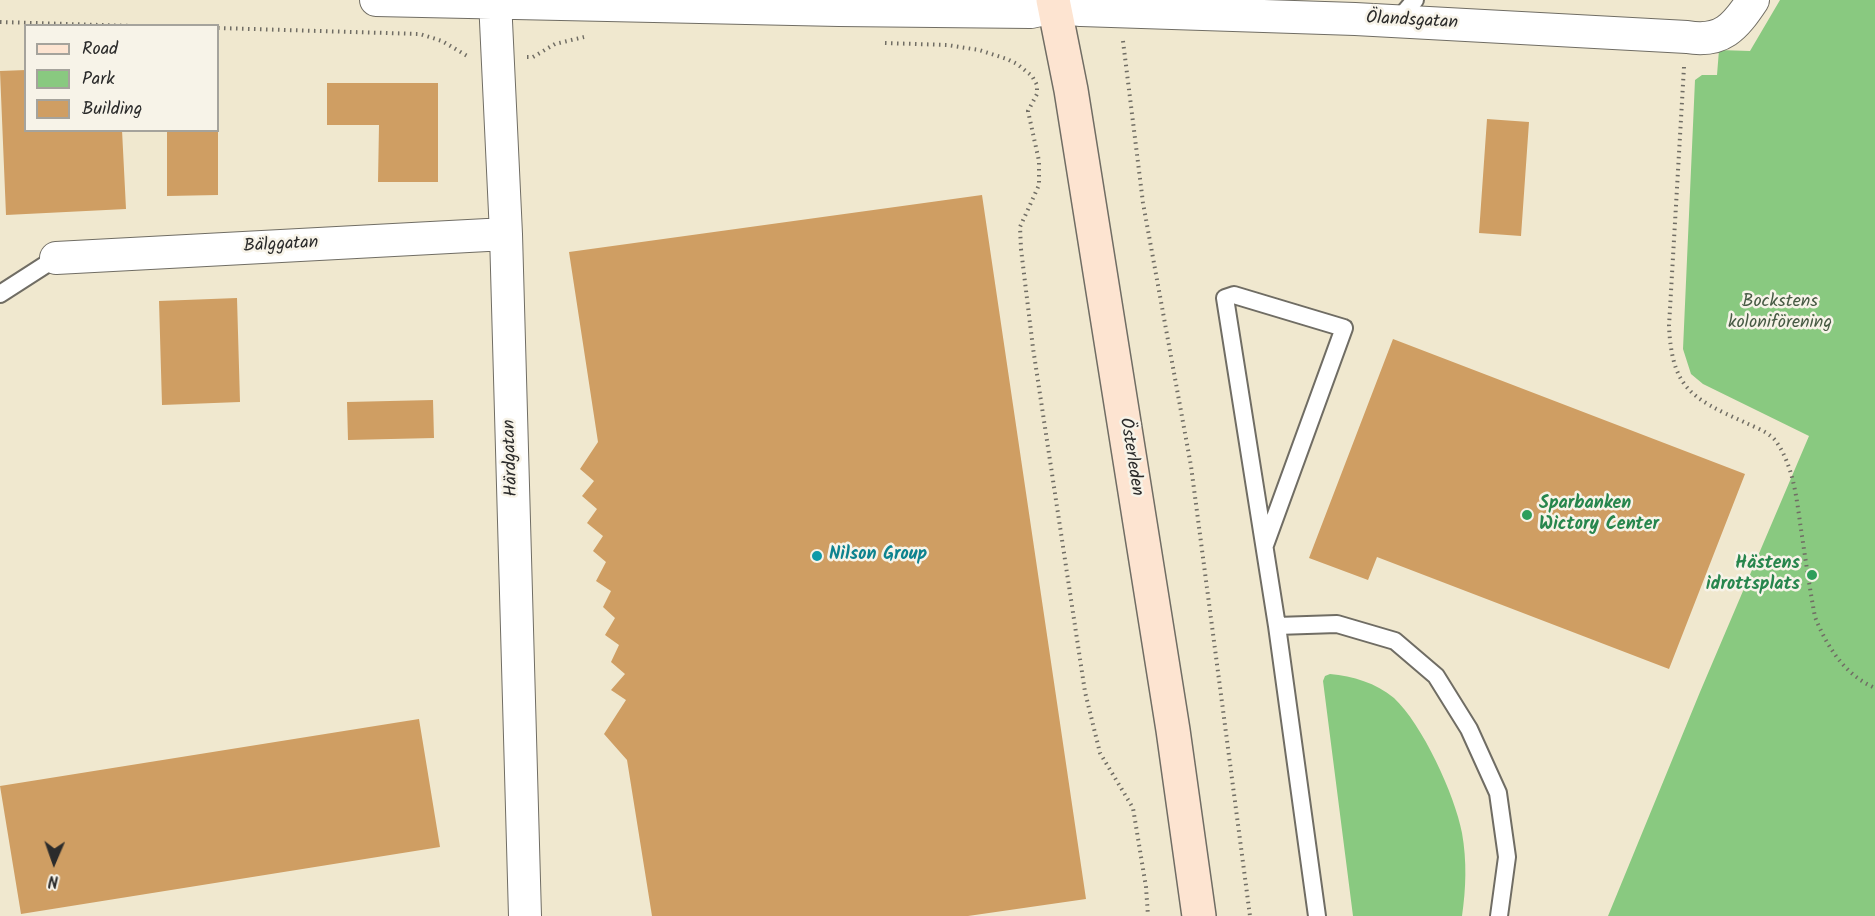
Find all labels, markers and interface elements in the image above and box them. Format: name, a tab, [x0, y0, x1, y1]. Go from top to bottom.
street label: Ölandsgatan	[1365, 9, 1459, 35]
legend	[24, 24, 219, 132]
text: Road	[82, 35, 118, 64]
text: Park	[82, 65, 115, 94]
text: Building	[82, 95, 142, 124]
street label: Bälggatan	[243, 233, 319, 259]
park label: Bockstens koloniförening	[1728, 292, 1832, 334]
street label: Österleden	[1113, 416, 1147, 498]
street label: Härdgatan	[500, 419, 524, 497]
place label: Sparbanken Wictory Center	[1539, 494, 1659, 536]
marker: Sparbanken Wictory Center	[1520, 508, 1534, 522]
place label: Nilson Group	[829, 545, 927, 567]
marker: Nilson Group	[810, 549, 824, 563]
place label: Hästens idrottsplats	[1706, 554, 1800, 596]
marker: Hästens idrottsplats	[1805, 568, 1819, 582]
north arrow	[24, 832, 84, 892]
text: N	[48, 868, 59, 893]

